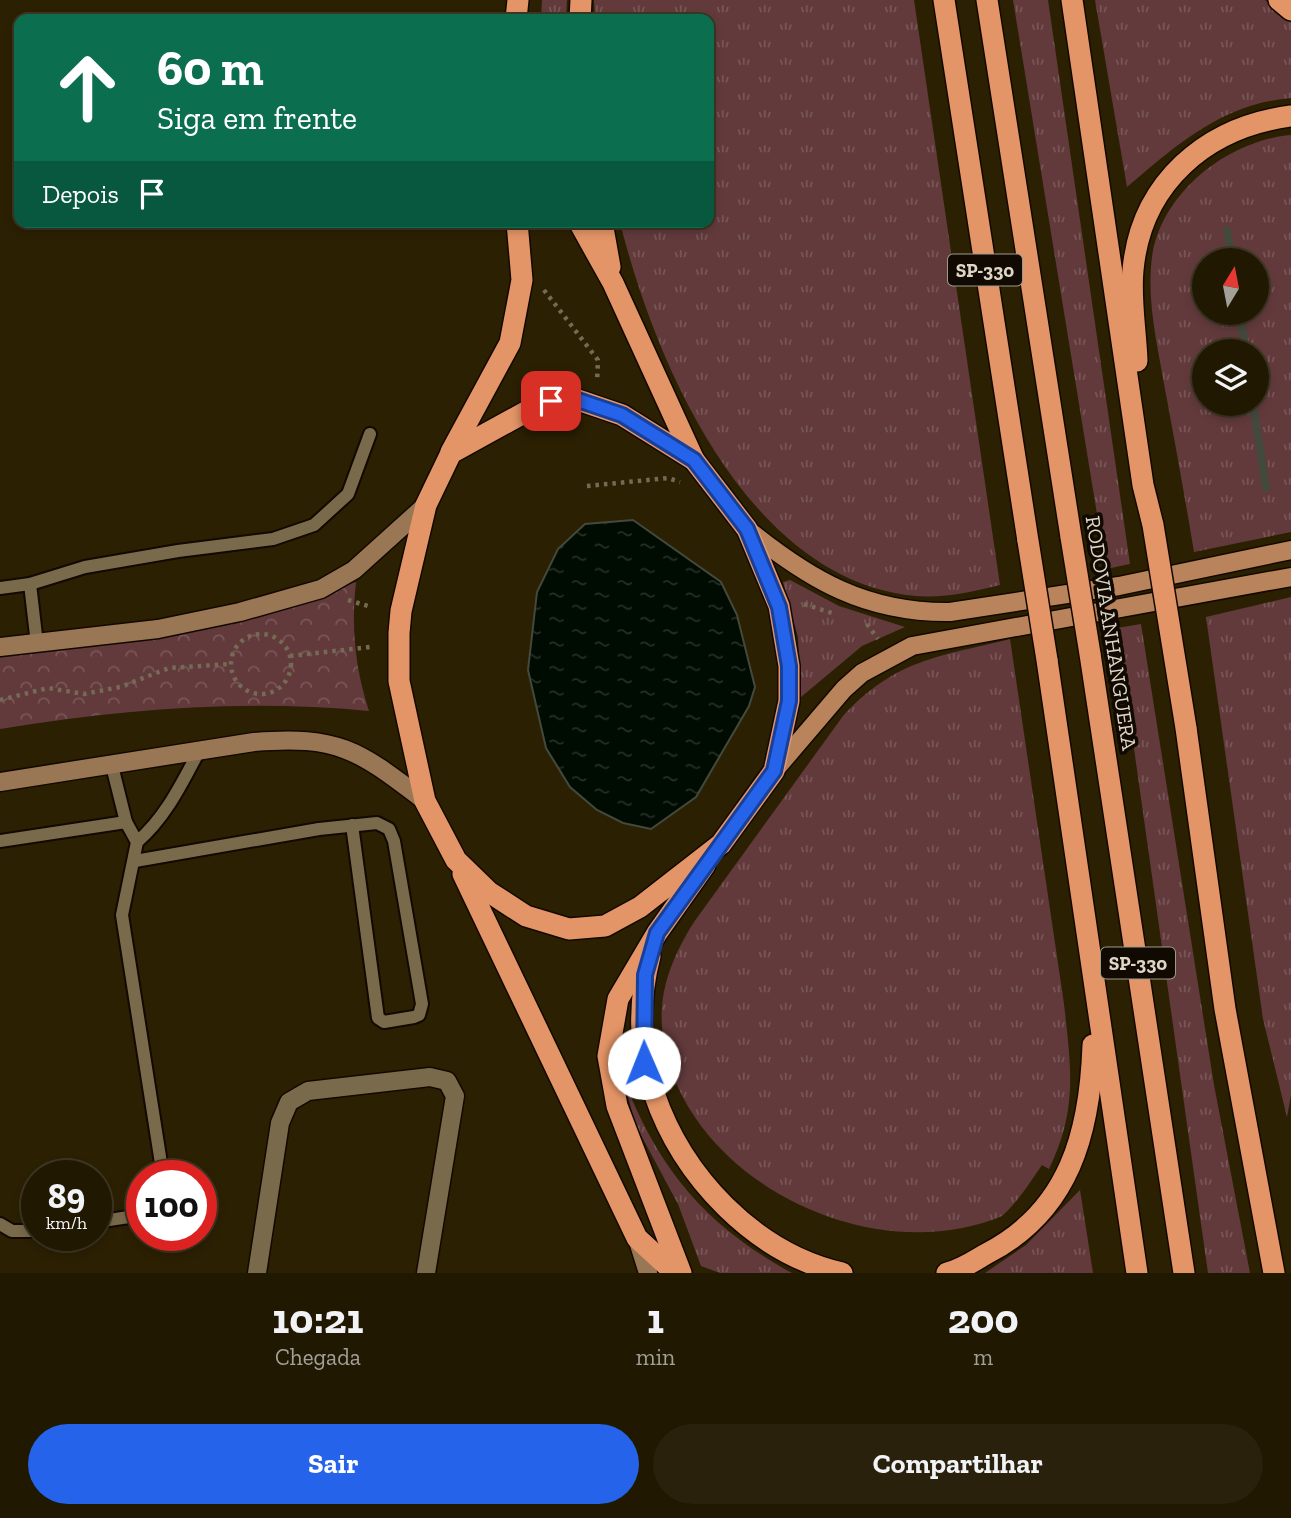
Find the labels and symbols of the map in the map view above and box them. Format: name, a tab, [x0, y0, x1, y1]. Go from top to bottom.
north arrow	[1192, 248, 1269, 326]
road number: SP-330	[948, 254, 1022, 286]
pin	[521, 371, 581, 431]
street label: RODOVIA ANHANGUERA	[1081, 514, 1142, 752]
road number: SP-330	[1101, 948, 1175, 979]
position arrow	[607, 1026, 681, 1100]
speed limit sign: 100	[126, 1160, 217, 1251]

